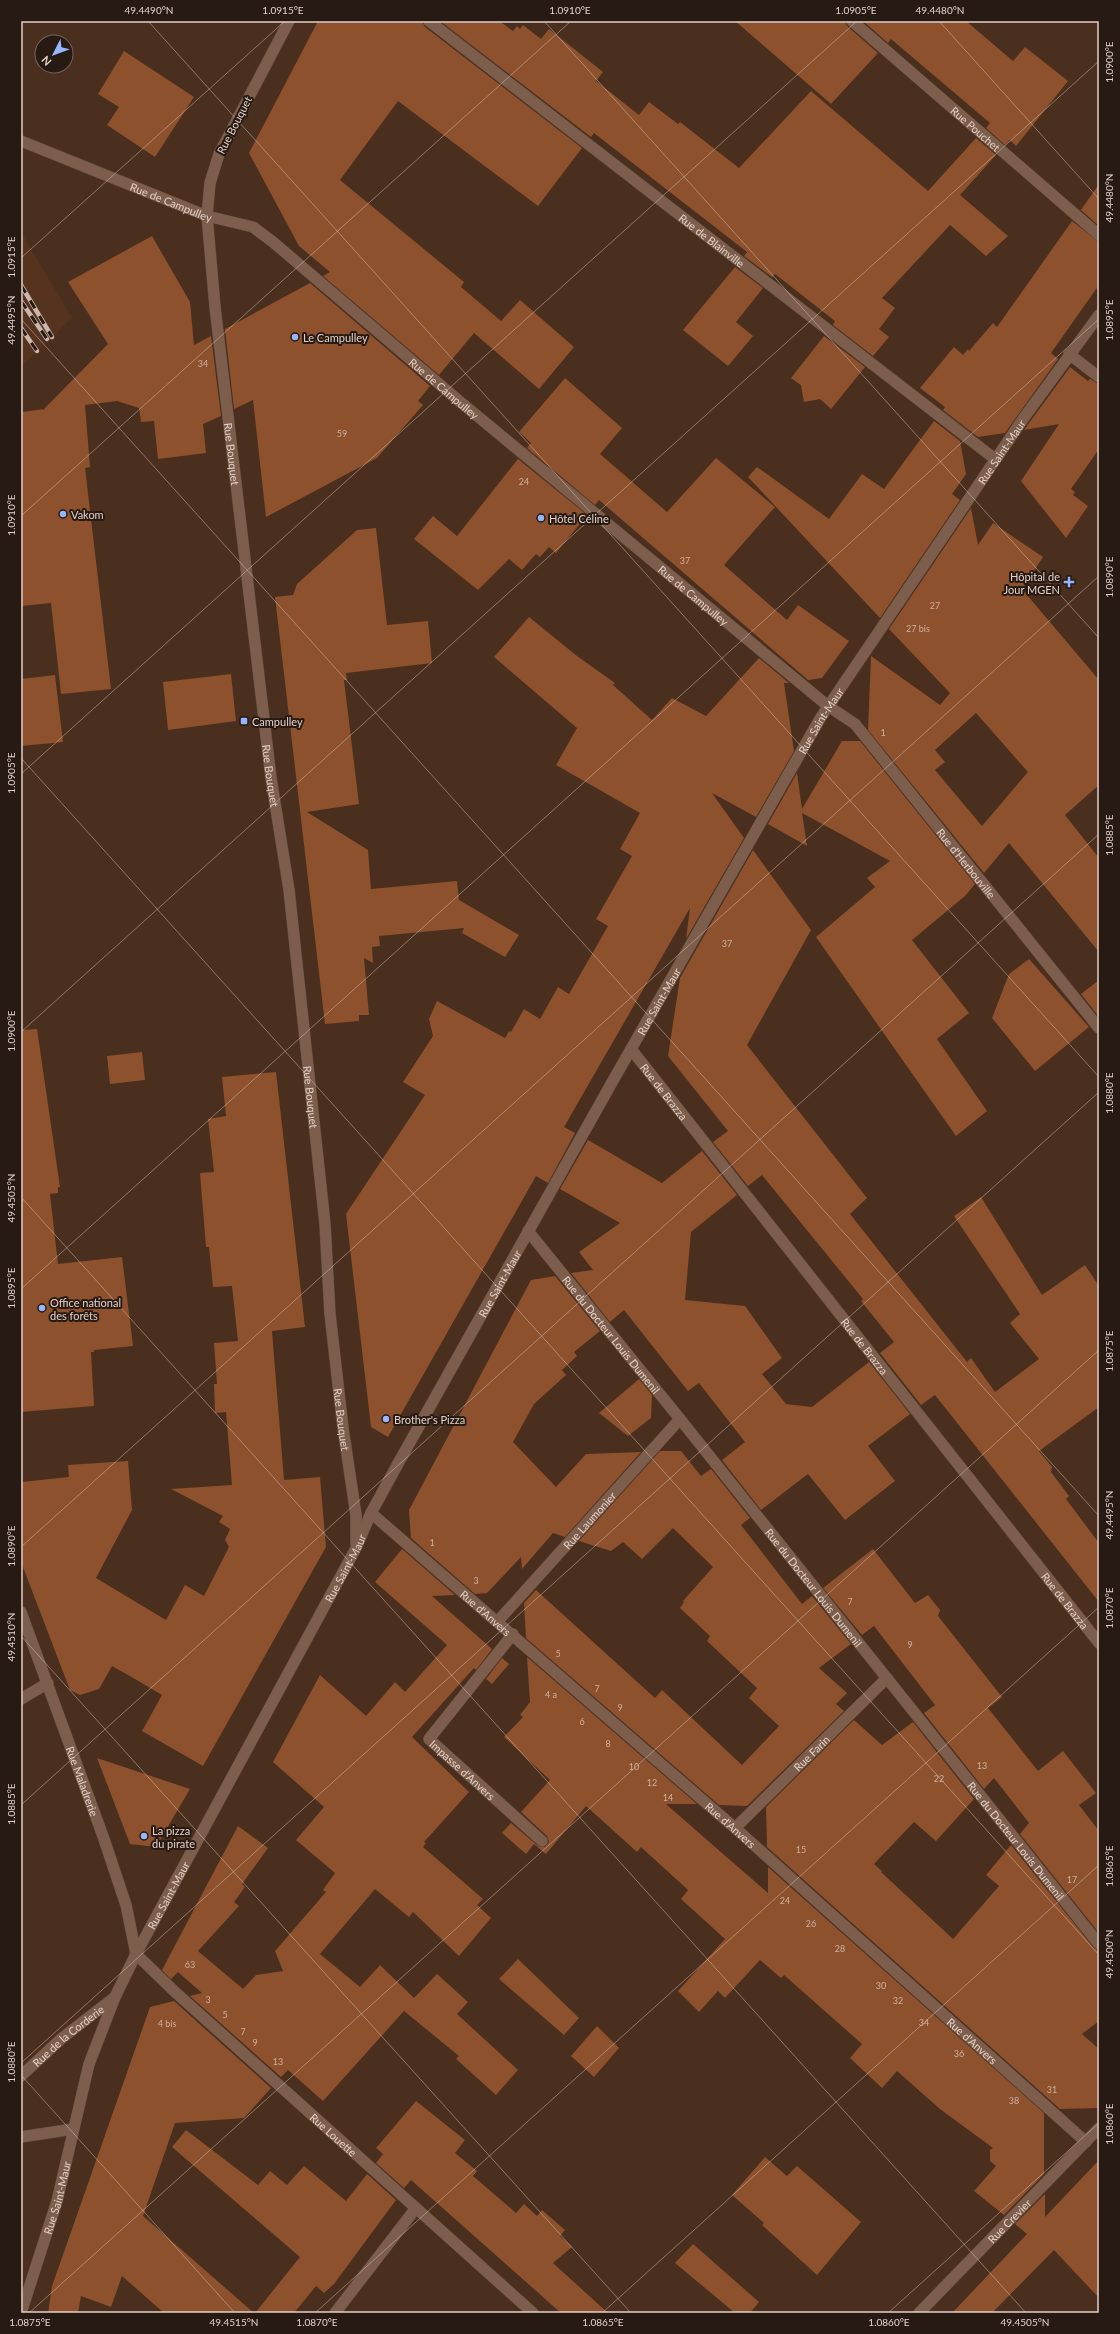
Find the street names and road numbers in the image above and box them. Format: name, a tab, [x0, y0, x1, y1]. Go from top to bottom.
street label: Rue Bouquet	[214, 94, 254, 156]
street label: Rue Pouchet	[949, 103, 1003, 153]
street label: Rue de Campulley	[128, 179, 214, 224]
street label: Rue de Blainville	[677, 211, 748, 270]
street label: Rue de Campulley	[407, 355, 482, 421]
street label: Rue Saint-Maur	[974, 417, 1027, 486]
street label: Rue Bouquet	[222, 422, 243, 486]
street label: Rue de Campulley	[656, 562, 732, 628]
street label: Rue Saint-Maur	[795, 685, 846, 756]
street label: Rue Bouquet	[261, 744, 282, 808]
street label: Rue d'Herbouville	[935, 825, 999, 901]
street label: Rue Saint-Maur	[634, 965, 683, 1037]
street label: Rue de Brazza	[638, 1061, 691, 1122]
street label: Rue Bouquet	[301, 1065, 321, 1129]
street label: Rue Saint-Maur	[475, 1247, 523, 1319]
street label: Rue du Docteur Louis Dumenil	[560, 1273, 663, 1396]
street label: Rue de Brazza	[839, 1315, 891, 1377]
street label: Rue Bouquet	[332, 1387, 353, 1452]
street label: Rue Laumonier	[560, 1489, 618, 1551]
street label: Rue du Docteur Louis Dumenil	[763, 1526, 865, 1649]
street label: Rue Saint-Maur	[321, 1532, 368, 1604]
street label: Rue de Brazza	[1039, 1570, 1092, 1631]
street label: Rue d'Anvers	[458, 1587, 514, 1638]
street label: Rue Farin	[791, 1732, 832, 1773]
street label: Impasse d'Anvers	[428, 1737, 498, 1802]
street label: Rue Maladrerie	[64, 1744, 102, 1818]
street label: Rue du Docteur Louis Dumenil	[965, 1779, 1067, 1902]
street label: Rue d'Anvers	[703, 1799, 759, 1850]
street label: Rue Saint-Maur	[144, 1859, 192, 1931]
street label: Rue de la Corderie	[29, 2002, 106, 2069]
street label: Rue d'Anvers	[945, 2015, 1000, 2066]
street label: Rue Louette	[308, 2110, 360, 2159]
street label: Rue Saint-Maur	[40, 2160, 73, 2236]
street label: Rue Crevier	[985, 2196, 1033, 2245]

